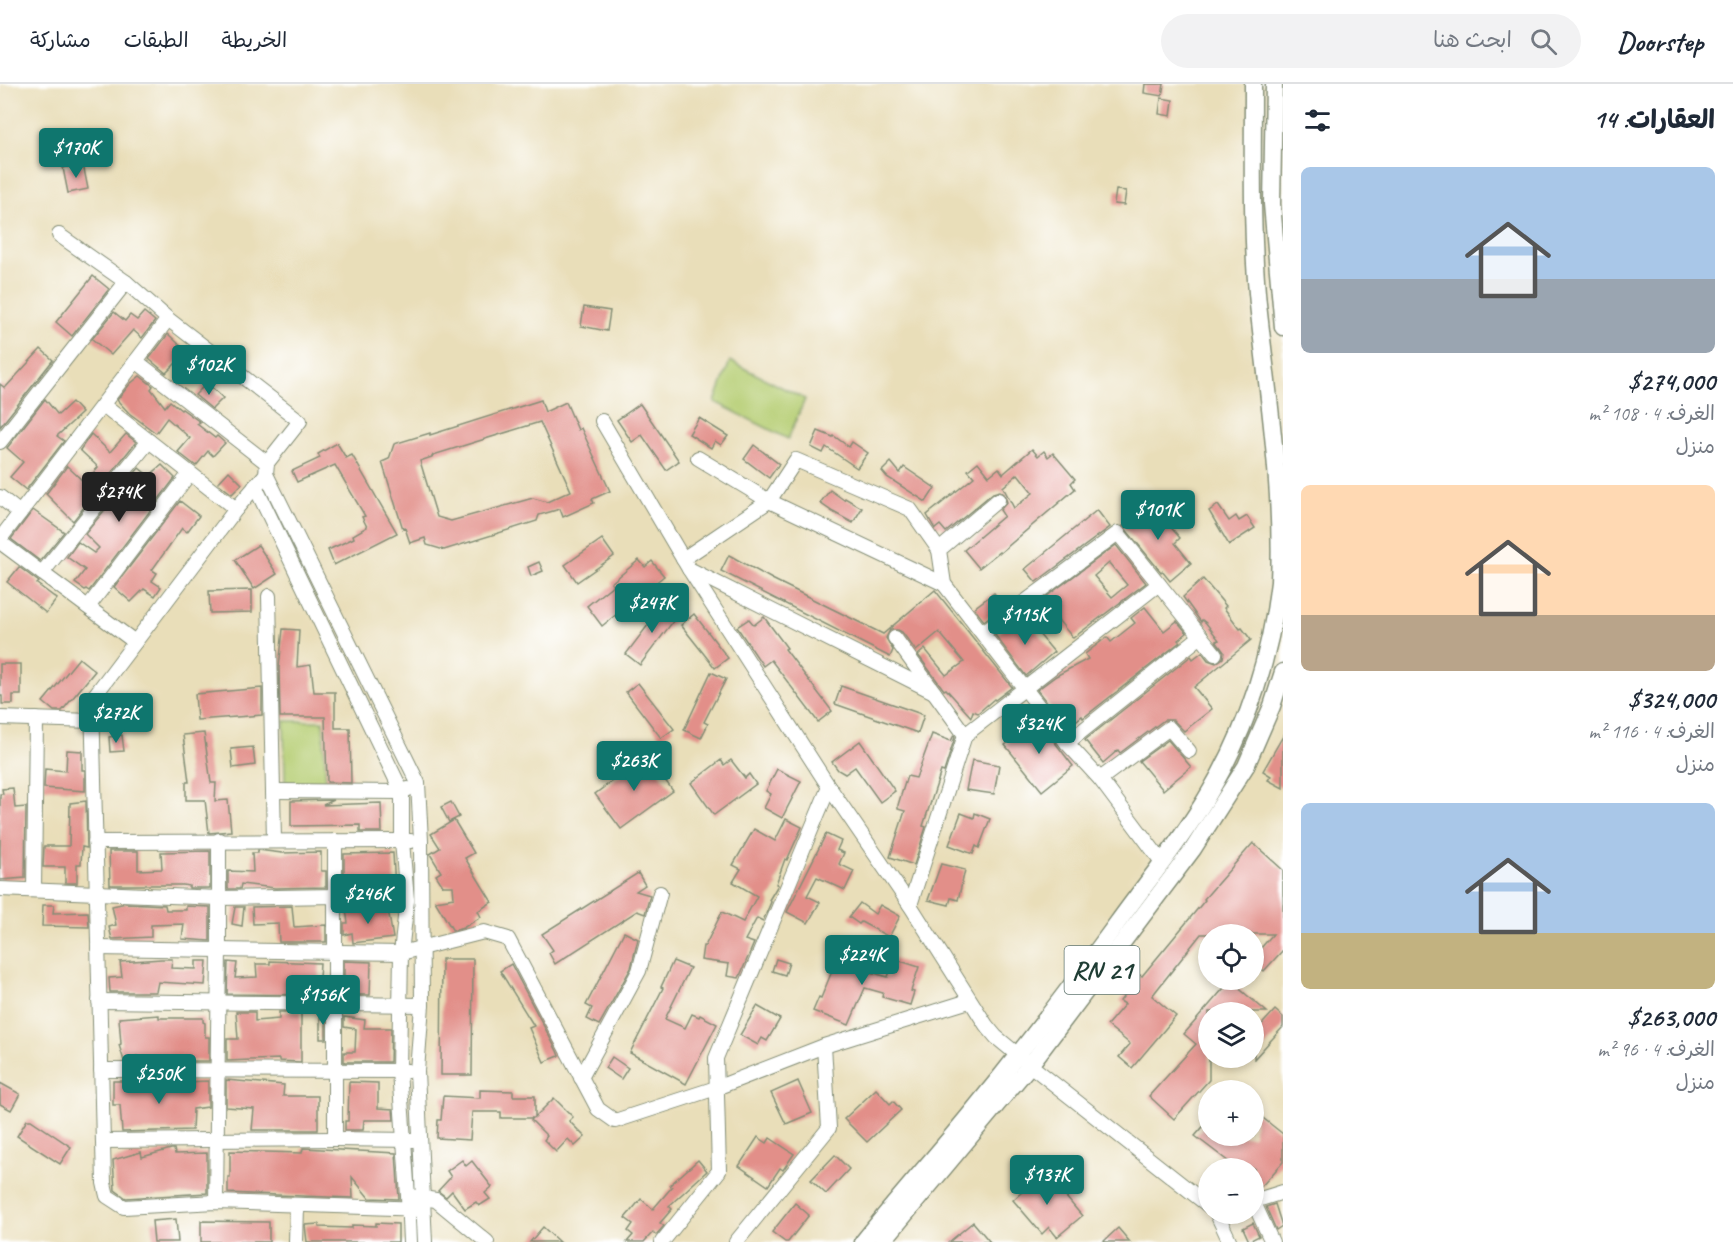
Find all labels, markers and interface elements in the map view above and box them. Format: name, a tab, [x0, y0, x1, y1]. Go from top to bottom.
search box	[1161, 14, 1581, 68]
text: Doorstep	[1617, 24, 1703, 59]
icon: search	[1527, 25, 1560, 58]
text: ابحث هنا	[1433, 26, 1512, 54]
text: مشاركة	[30, 27, 91, 53]
text: الطبقات	[124, 27, 189, 53]
text: الخريطة	[222, 27, 287, 53]
text: العقارات: 14	[1593, 103, 1715, 136]
icon: filters	[1301, 104, 1334, 137]
pin: $170K	[34, 128, 118, 179]
text: $170K	[53, 135, 99, 160]
icon: home	[1454, 206, 1562, 314]
pin: $102K	[167, 345, 251, 396]
text: $102K	[186, 352, 232, 377]
text: $274,000	[1628, 365, 1715, 398]
text: الغرف: 4 · 108 m²	[1588, 401, 1715, 426]
text: منزل	[1676, 434, 1715, 459]
pin: $274K	[77, 472, 161, 523]
text: $274K	[96, 479, 142, 504]
pin: $101K	[1116, 490, 1200, 541]
text: $101K	[1135, 497, 1181, 522]
icon: home	[1454, 524, 1562, 632]
pin: $247K	[610, 583, 694, 634]
text: $247K	[629, 590, 675, 615]
pin: $115K	[983, 595, 1067, 646]
text: $115K	[1002, 602, 1048, 627]
text: $324,000	[1628, 683, 1715, 716]
pin: $272K	[74, 693, 158, 744]
text: $272K	[93, 700, 139, 725]
pin: $324K	[997, 704, 1081, 755]
text: $324K	[1016, 711, 1062, 736]
text: الغرف: 4 · 116 m²	[1588, 719, 1715, 744]
pin: $263K	[592, 741, 676, 792]
text: $263K	[611, 748, 657, 773]
text: منزل	[1676, 752, 1715, 777]
icon: home	[1454, 842, 1562, 950]
pin: $246K	[326, 874, 410, 925]
text: $246K	[345, 881, 391, 906]
map controls	[1198, 924, 1264, 1224]
button: locate	[1198, 924, 1264, 990]
pin: $224K	[820, 935, 904, 986]
text: $224K	[839, 942, 885, 967]
road number: RN 21	[1064, 946, 1140, 994]
pin: $156K	[281, 975, 365, 1026]
text: $156K	[300, 982, 346, 1007]
text: $263,000	[1627, 1001, 1715, 1034]
button: layers	[1198, 1002, 1264, 1068]
text: الغرف: 4 · 96 m²	[1597, 1037, 1715, 1062]
pin: $250K	[117, 1054, 201, 1105]
text: $250K	[136, 1061, 182, 1086]
text: منزل	[1676, 1070, 1715, 1095]
button: +	[1198, 1080, 1264, 1146]
pin: $137K	[1005, 1155, 1089, 1206]
button: −	[1198, 1158, 1264, 1224]
text: $137K	[1024, 1162, 1070, 1187]

